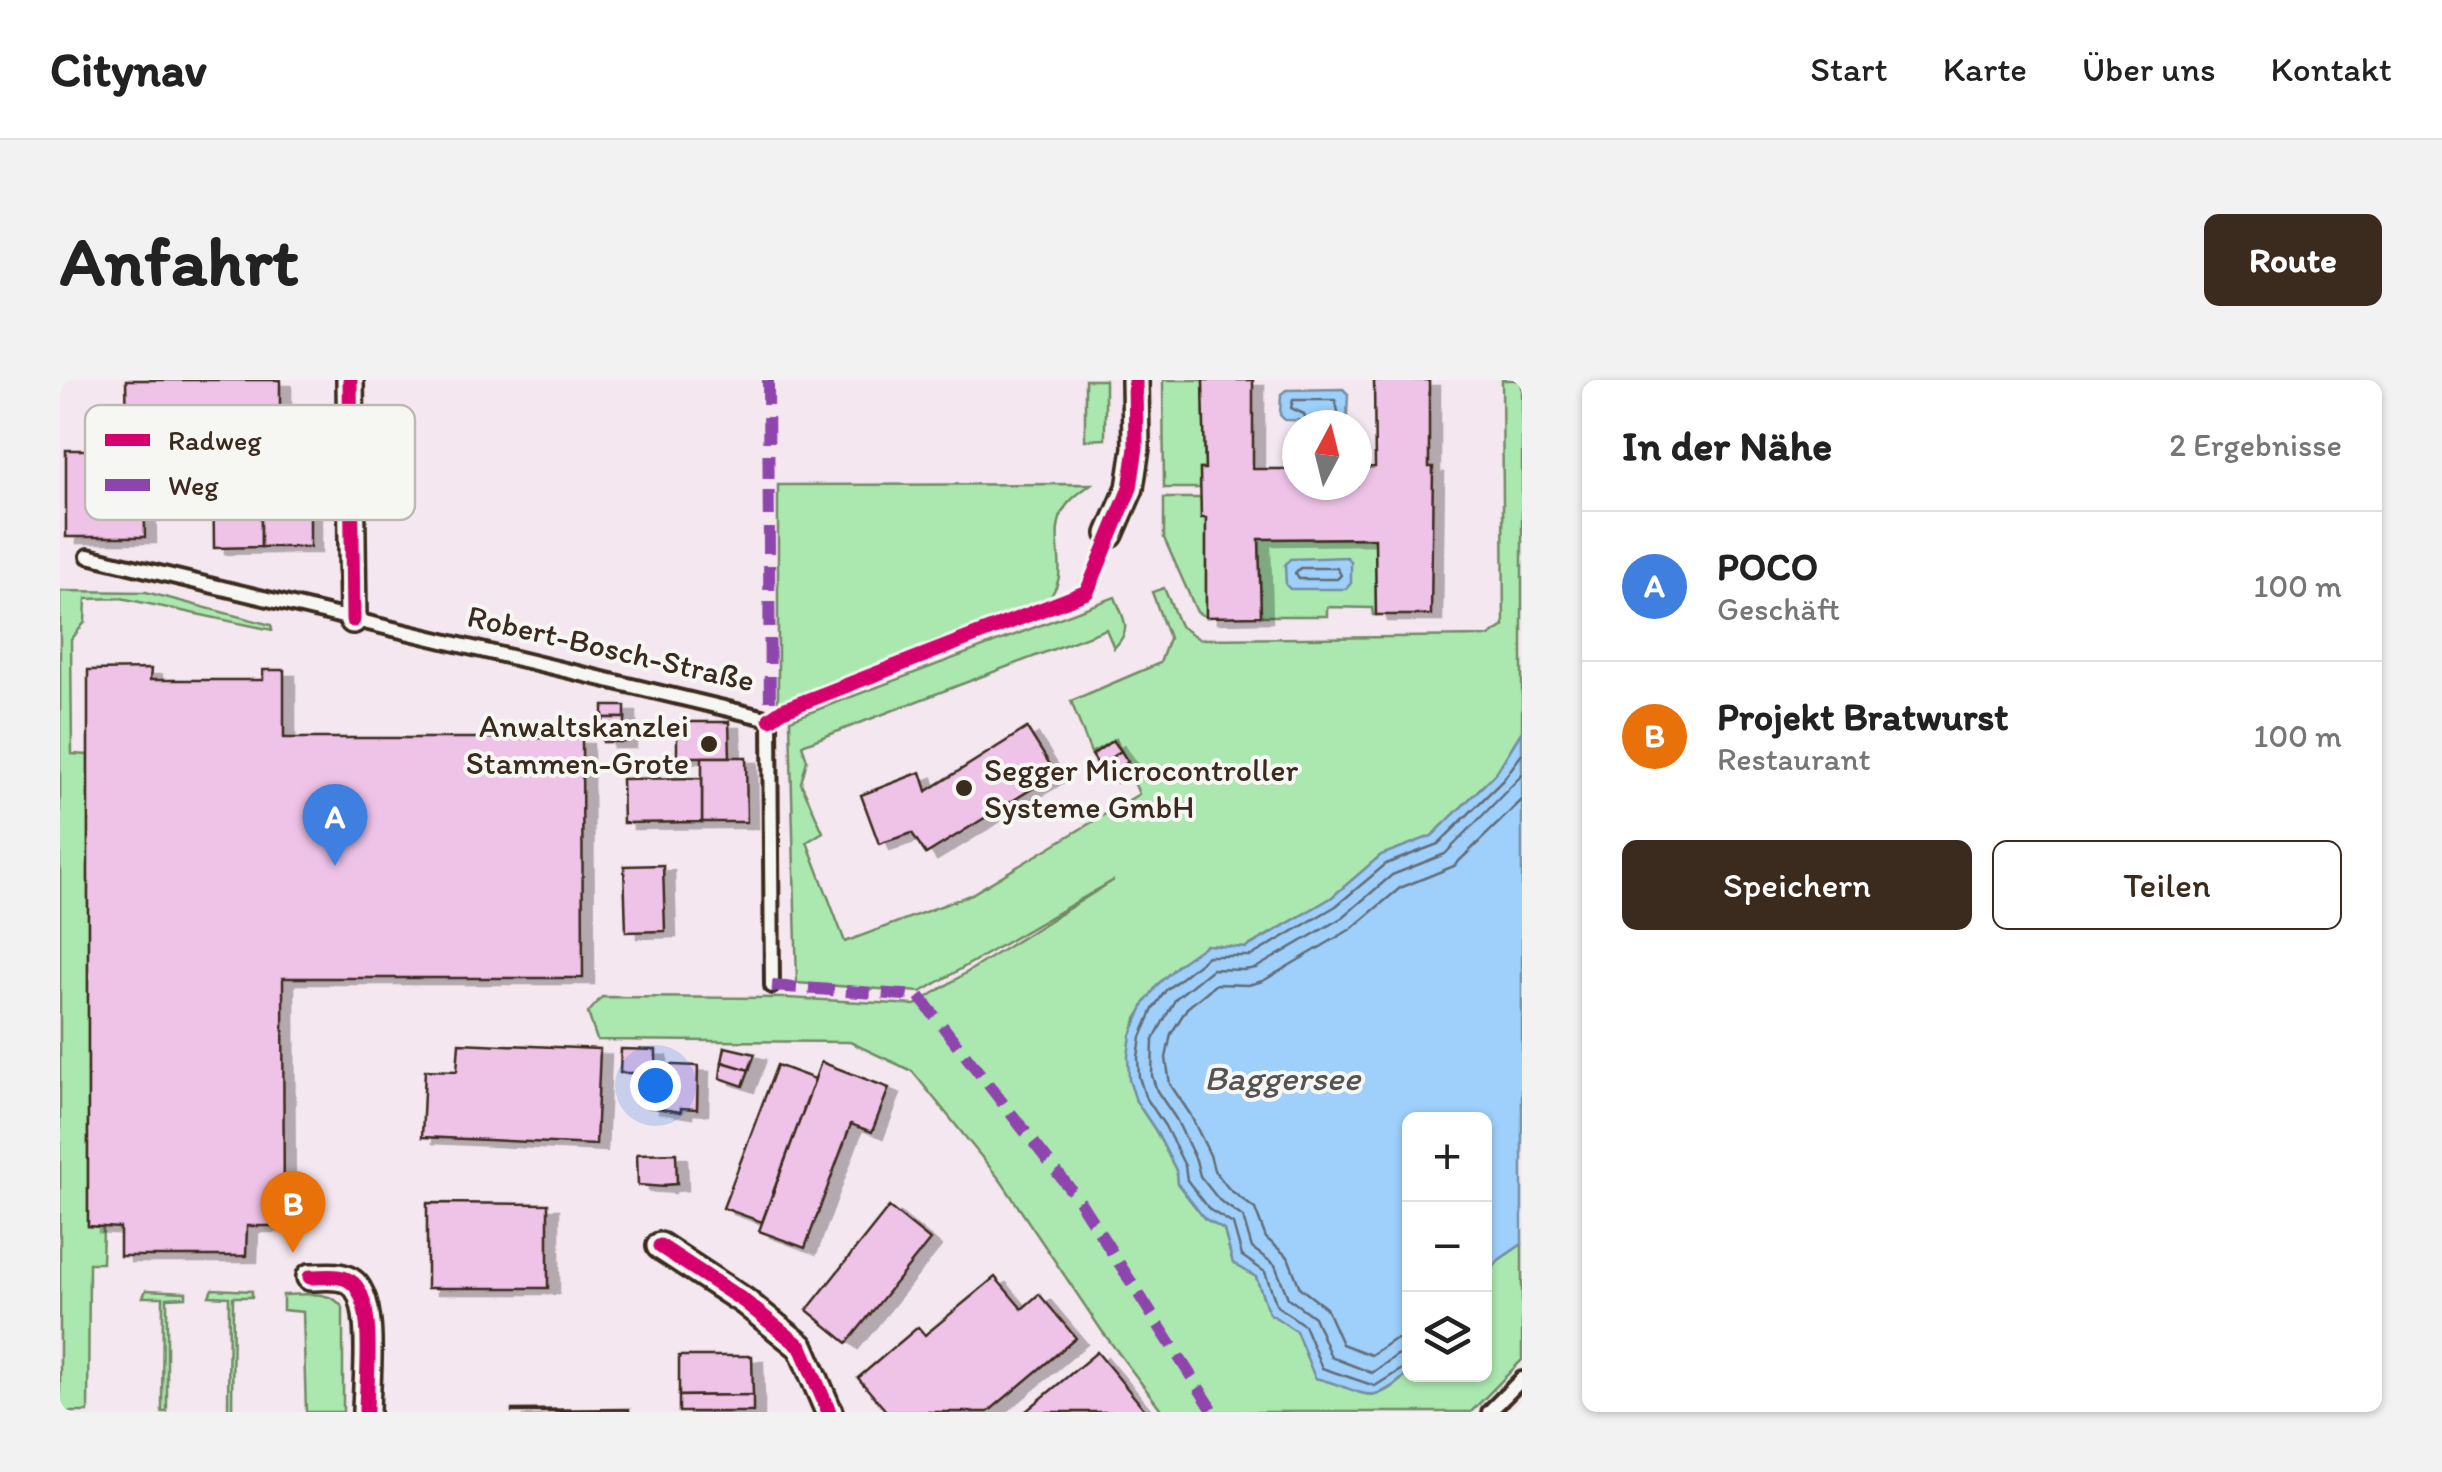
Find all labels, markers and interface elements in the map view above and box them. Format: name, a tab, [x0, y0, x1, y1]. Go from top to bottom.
text: Citynav	[50, 40, 207, 98]
text: Start	[1810, 48, 1888, 90]
text: Karte	[1943, 48, 2027, 90]
text: Über uns	[2082, 48, 2216, 90]
text: Kontakt	[2271, 48, 2392, 90]
button: Route	[2204, 214, 2382, 306]
text: Anfahrt	[60, 218, 298, 303]
legend	[85, 405, 415, 520]
north arrow	[1282, 410, 1372, 500]
text: In der Nähe	[1622, 420, 1832, 471]
text: Radweg	[168, 423, 262, 457]
text: 2 Ergebnisse	[2169, 426, 2342, 464]
text: Weg	[168, 468, 219, 502]
text: POCO	[1717, 544, 1818, 590]
text: A	[1644, 567, 1665, 605]
text: 100 m	[2254, 567, 2342, 605]
text: Geschäft	[1717, 590, 1840, 628]
street label: Robert-Bosch-Straße	[464, 596, 758, 700]
text: Projekt Bratwurst	[1717, 694, 2009, 740]
place label: Anwaltskanzlei Stammen-Grote	[466, 707, 689, 782]
text: B	[1644, 717, 1665, 755]
text: 100 m	[2254, 717, 2342, 755]
marker: Anwaltskanzlei Stammen-Grote	[698, 733, 720, 755]
text: Restaurant	[1717, 740, 1871, 778]
place label: Segger Microcontroller Systeme GmbH	[984, 751, 1298, 826]
marker: Segger Microcontroller Systeme GmbH	[953, 777, 975, 799]
pin: A	[302, 784, 368, 866]
button: Speichern	[1622, 840, 1972, 930]
button: Teilen	[1992, 840, 2342, 930]
water label: Baggersee	[1204, 1057, 1362, 1099]
your location	[630, 1060, 681, 1111]
map controls	[1402, 1112, 1492, 1382]
button: +	[1402, 1112, 1492, 1202]
pin: B	[260, 1170, 326, 1253]
button: −	[1402, 1202, 1492, 1292]
button: layers	[1402, 1292, 1492, 1382]

